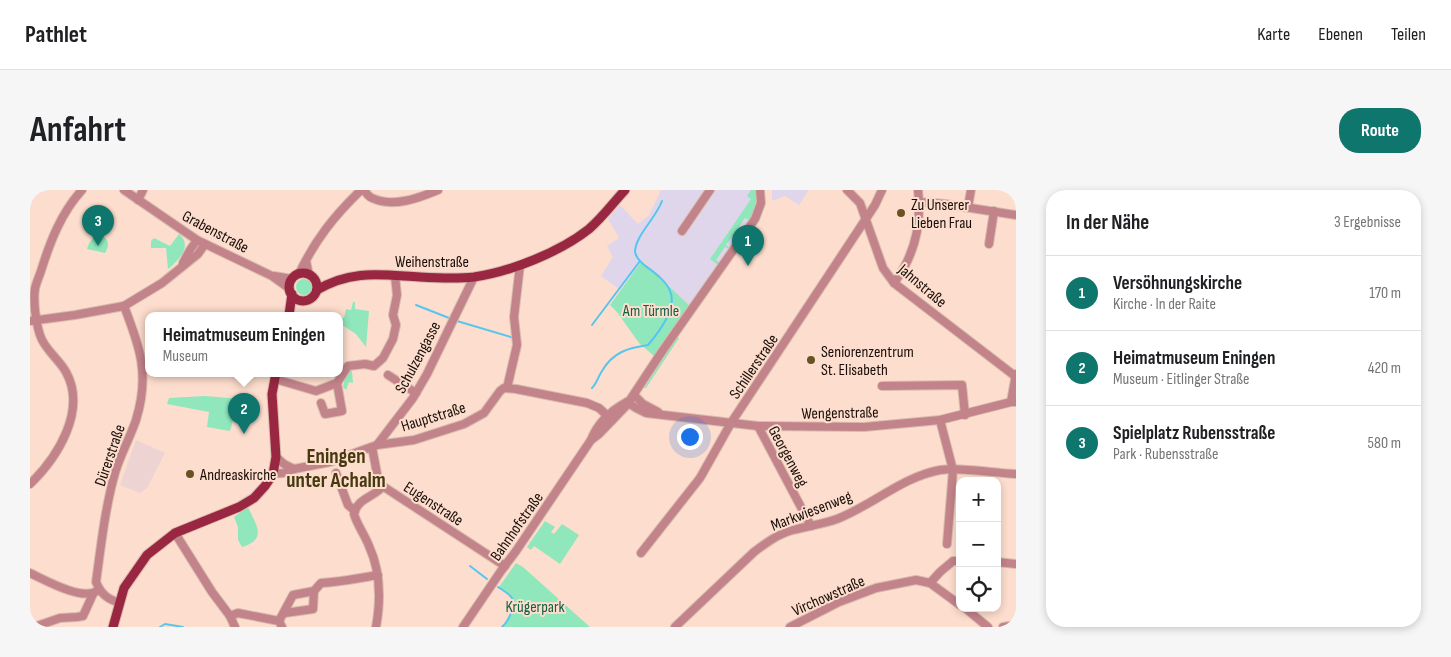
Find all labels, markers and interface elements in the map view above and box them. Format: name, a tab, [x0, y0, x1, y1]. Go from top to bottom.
text: Pathlet	[25, 20, 87, 49]
text: Karte	[1257, 24, 1290, 45]
text: Ebenen	[1318, 24, 1363, 45]
text: Teilen	[1391, 24, 1426, 45]
button: Route	[1339, 108, 1421, 153]
text: Anfahrt	[30, 109, 126, 152]
place label: Zu Unserer Lieben Frau	[911, 196, 972, 233]
pin: 3	[82, 205, 114, 246]
street label: Grabenstraße	[179, 207, 252, 258]
marker: Zu Unserer Lieben Frau	[895, 207, 907, 219]
text: In der Nähe	[1066, 210, 1149, 235]
text: 3 Ergebnisse	[1334, 213, 1401, 232]
pin: 1	[732, 225, 764, 266]
street label: Weihenstraße	[395, 253, 469, 272]
street label: Jahnstraße	[893, 260, 950, 312]
text: Versöhnungskirche	[1113, 272, 1242, 295]
text: 1	[1079, 284, 1085, 303]
text: 170 m	[1369, 284, 1401, 303]
text: Kirche · In der Raite	[1113, 295, 1216, 314]
park label: Am Türmle	[622, 302, 679, 321]
popup	[145, 312, 343, 377]
street label: Schulzengasse	[391, 319, 445, 397]
text: Heimatmuseum Eningen	[163, 324, 325, 347]
street label: Schillerstraße	[726, 331, 783, 403]
place label: Seniorenzentrum St. Elisabeth	[821, 343, 914, 380]
text: Museum	[163, 347, 208, 366]
text: Heimatmuseum Eningen	[1113, 347, 1275, 370]
marker: Seniorenzentrum St. Elisabeth	[805, 354, 817, 366]
text: 2	[1078, 359, 1086, 378]
text: 420 m	[1368, 359, 1401, 378]
text: Museum · Eitlinger Straße	[1113, 370, 1249, 389]
pin: 2	[228, 393, 260, 434]
street label: Hauptstraße	[399, 399, 468, 436]
street label: Wengenstraße	[801, 403, 879, 424]
street label: Dürerstraße	[91, 422, 130, 489]
text: Spielplatz Rubensstraße	[1113, 422, 1275, 445]
street label: Georgenweg	[764, 423, 812, 491]
your location	[677, 424, 703, 450]
text: 3	[1078, 434, 1086, 453]
text: 580 m	[1368, 434, 1401, 453]
district label: Eningen unter Achalm	[286, 444, 386, 493]
text: Park · Rubensstraße	[1113, 445, 1219, 464]
place label: Andreaskirche	[199, 466, 276, 485]
marker: Andreaskirche	[184, 468, 196, 480]
map controls	[956, 477, 1001, 612]
button: +	[956, 477, 1001, 522]
street label: Eugenstraße	[400, 478, 467, 531]
street label: Markwiesenweg	[768, 487, 855, 536]
street label: Bahnhofstraße	[487, 489, 548, 565]
button: −	[956, 522, 1001, 567]
button: locate	[956, 567, 1001, 612]
street label: Virchowstraße	[789, 572, 868, 621]
park label: Krügerpark	[505, 598, 565, 617]

